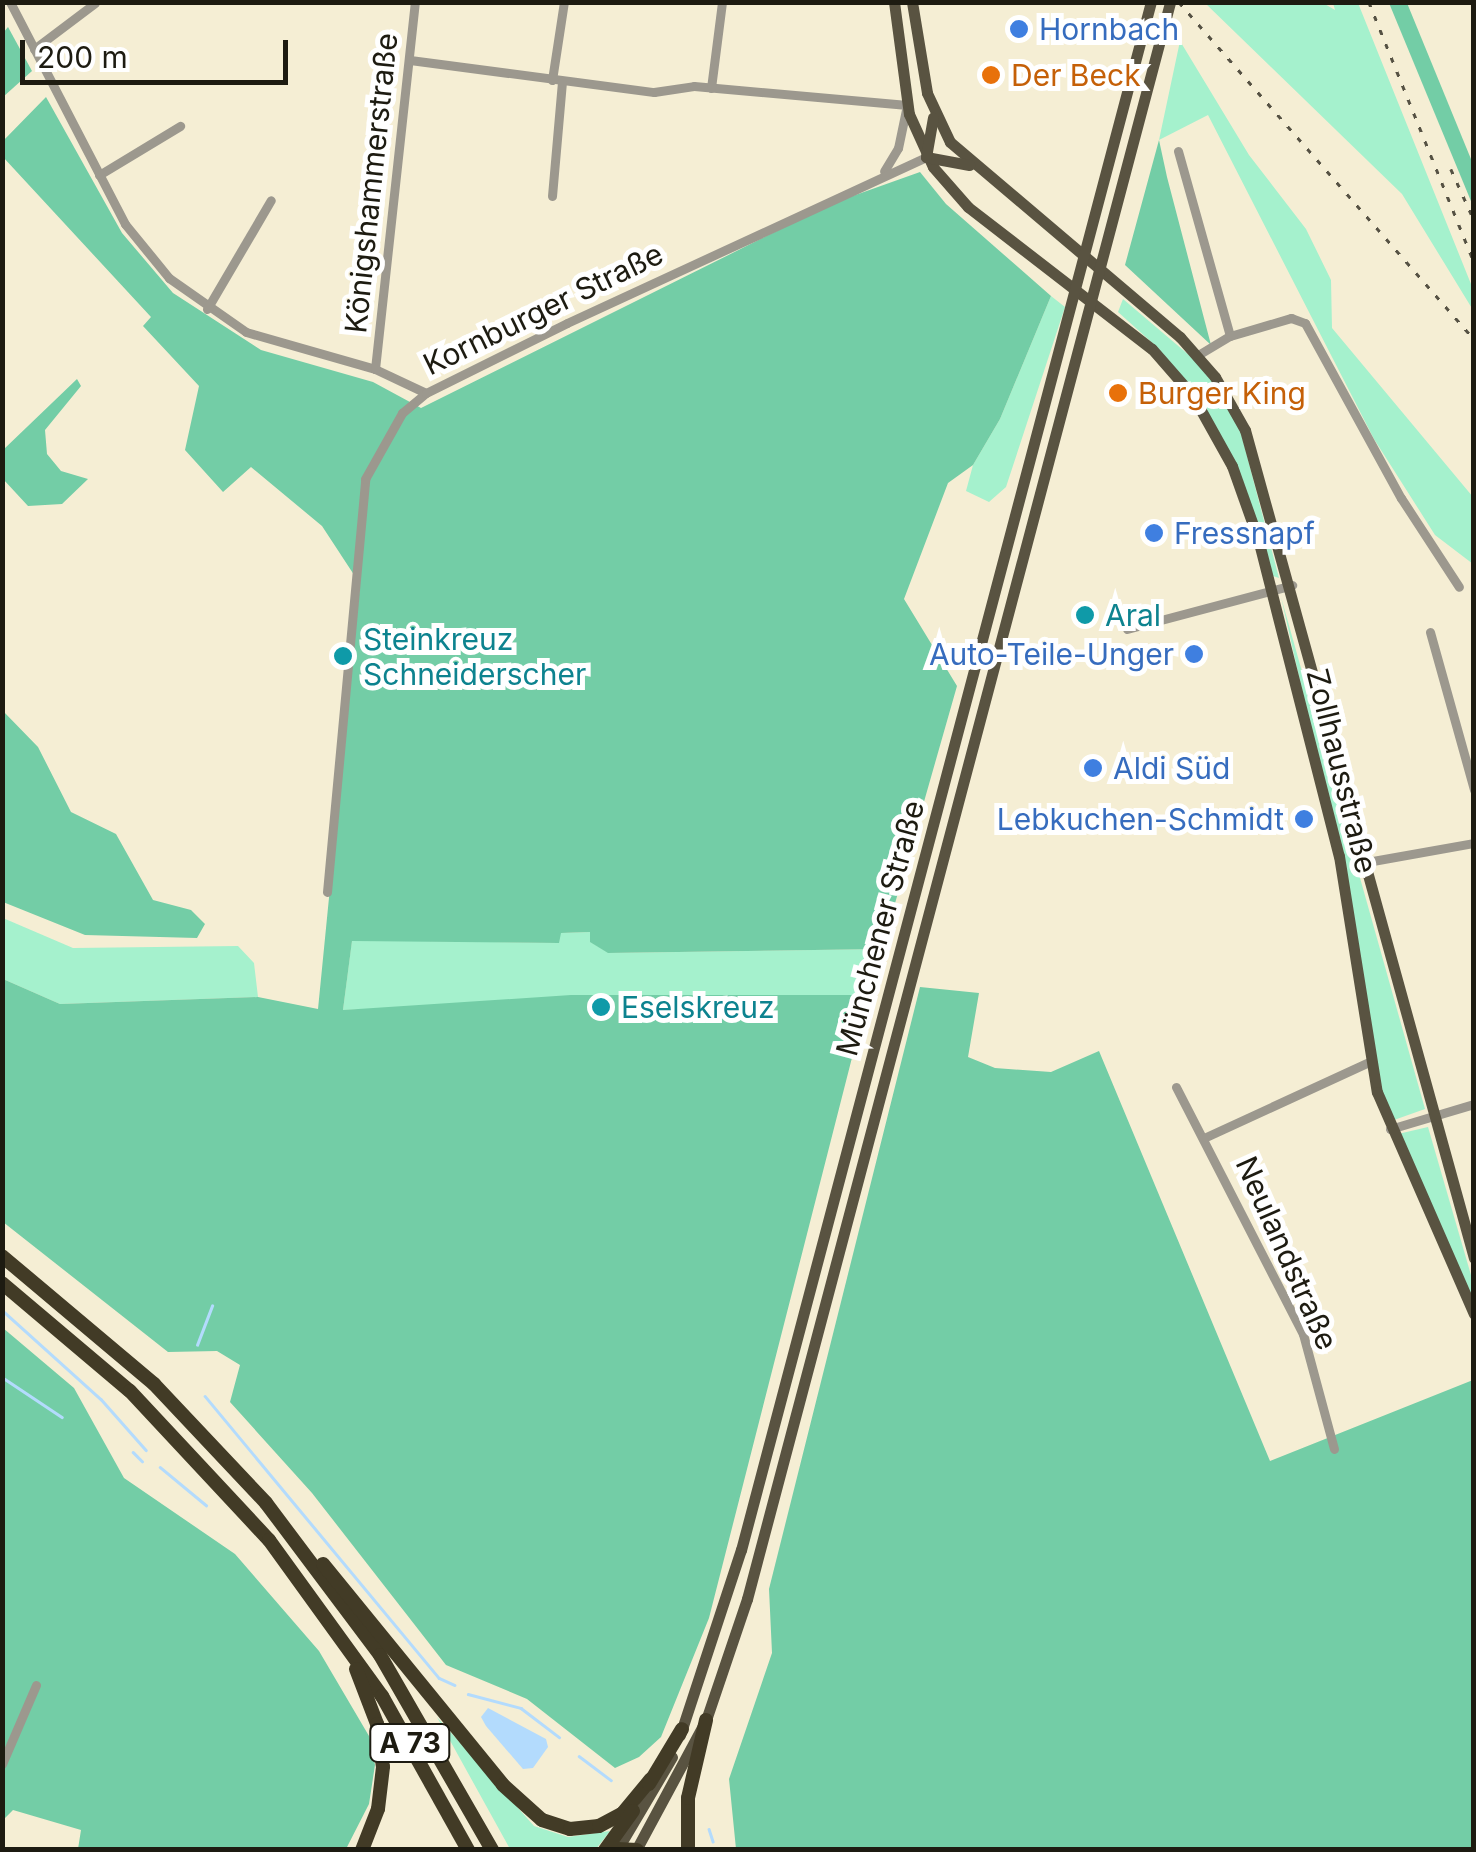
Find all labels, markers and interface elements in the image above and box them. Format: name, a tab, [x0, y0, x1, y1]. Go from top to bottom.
place label: Hornbach	[1039, 11, 1179, 47]
marker: Hornbach	[1008, 18, 1030, 40]
scale bar	[25, 20, 292, 82]
street label: Königshammerstraße	[337, 31, 405, 335]
text: 200 m	[37, 39, 128, 75]
place label: Der Beck	[1011, 57, 1141, 93]
marker: Der Beck	[980, 64, 1002, 86]
street label: Kornburger Straße	[417, 235, 669, 383]
place label: Burger King	[1138, 375, 1306, 411]
marker: Burger King	[1107, 382, 1129, 404]
place label: Fressnapf	[1174, 515, 1315, 551]
marker: Fressnapf	[1143, 522, 1165, 544]
place label: Aral	[1105, 597, 1161, 633]
marker: Aral	[1074, 604, 1096, 626]
place label: Steinkreuz Schneiderscher	[363, 621, 586, 692]
place label: Auto-Teile-Unger	[929, 636, 1174, 672]
marker: Auto-Teile-Unger	[1183, 643, 1205, 665]
marker: Steinkreuz Schneiderscher	[332, 645, 354, 667]
street label: Zollhausstraße	[1299, 665, 1385, 877]
place label: Aldi Süd	[1113, 750, 1230, 786]
marker: Aldi Süd	[1082, 757, 1104, 779]
street label: Münchener Straße	[829, 796, 931, 1060]
place label: Lebkuchen-Schmidt	[997, 801, 1284, 837]
marker: Lebkuchen-Schmidt	[1293, 808, 1315, 830]
place label: Eselskreuz	[621, 989, 775, 1025]
marker: Eselskreuz	[590, 996, 612, 1018]
street label: Neulandstraße	[1228, 1151, 1346, 1355]
road number: A 73	[368, 1720, 452, 1766]

